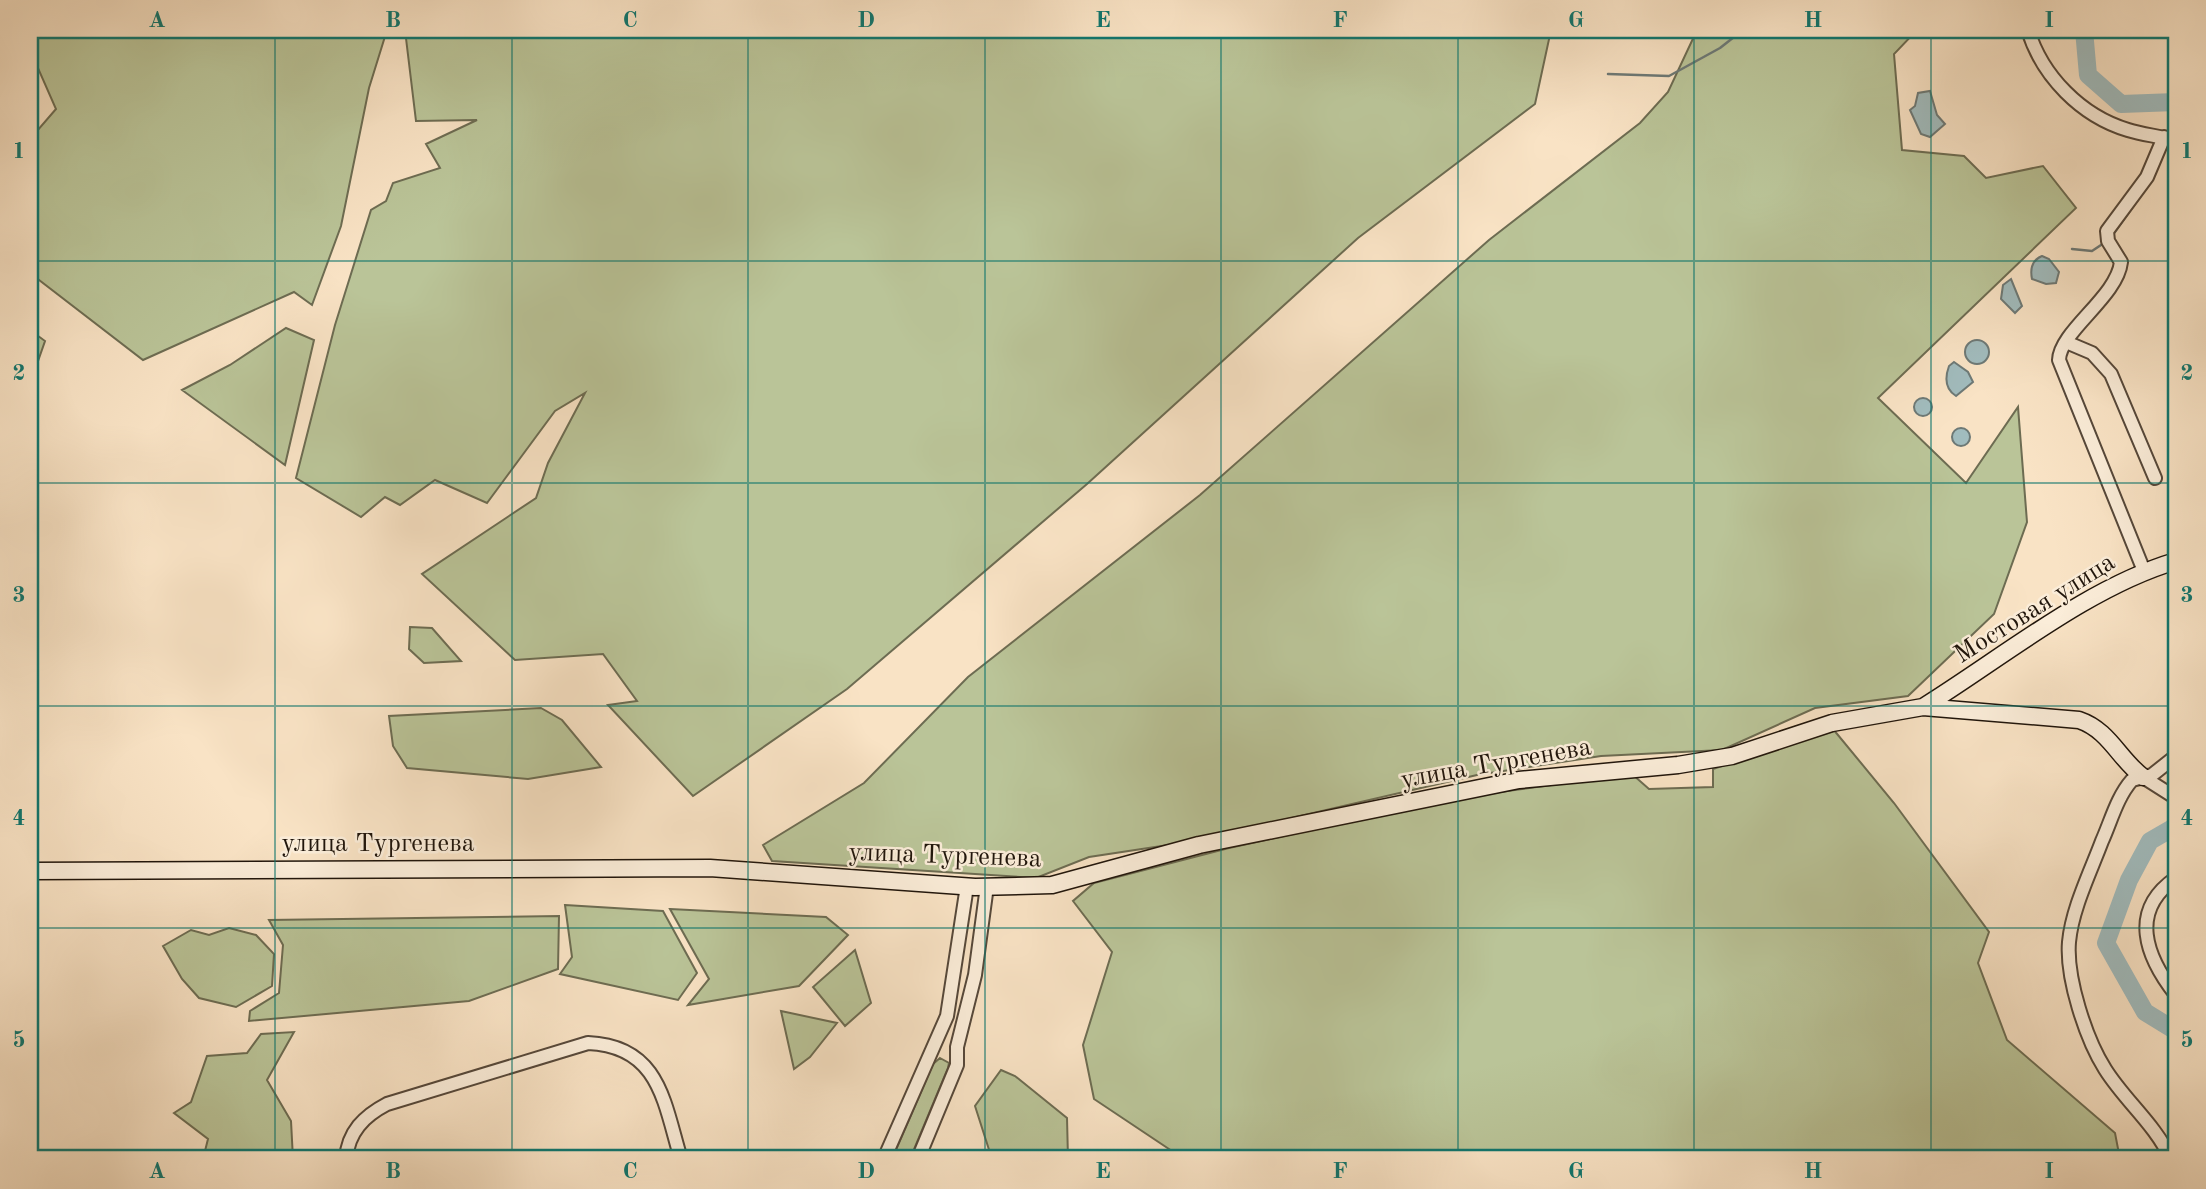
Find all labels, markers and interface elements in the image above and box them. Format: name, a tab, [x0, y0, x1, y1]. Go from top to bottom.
text: A	[148, 9, 166, 32]
text: B	[385, 9, 401, 32]
text: C	[622, 9, 638, 32]
text: D	[857, 9, 875, 32]
text: E	[1095, 9, 1111, 32]
text: F	[1332, 9, 1348, 32]
text: G	[1568, 9, 1584, 32]
text: H	[1804, 9, 1822, 32]
text: I	[2044, 9, 2054, 32]
text: 1	[12, 140, 26, 163]
text: 1	[2180, 140, 2194, 163]
text: 2	[12, 362, 26, 385]
text: 2	[2180, 362, 2194, 385]
street label: Мостовая улица	[1950, 549, 2120, 669]
text: 3	[12, 584, 26, 607]
text: 3	[2180, 584, 2194, 607]
street label: улица Тургенева	[1399, 734, 1593, 794]
text: 4	[12, 807, 26, 830]
text: 4	[2180, 807, 2194, 830]
street label: улица Тургенева	[281, 831, 475, 857]
street label: улица Тургенева	[848, 840, 1042, 872]
text: 5	[12, 1029, 26, 1052]
text: 5	[2180, 1029, 2194, 1052]
text: A	[148, 1160, 166, 1183]
text: B	[385, 1160, 401, 1183]
text: C	[622, 1160, 638, 1183]
text: D	[857, 1160, 875, 1183]
text: E	[1095, 1160, 1111, 1183]
text: F	[1332, 1160, 1348, 1183]
text: G	[1568, 1160, 1584, 1183]
text: H	[1804, 1160, 1822, 1183]
text: I	[2044, 1160, 2054, 1183]

